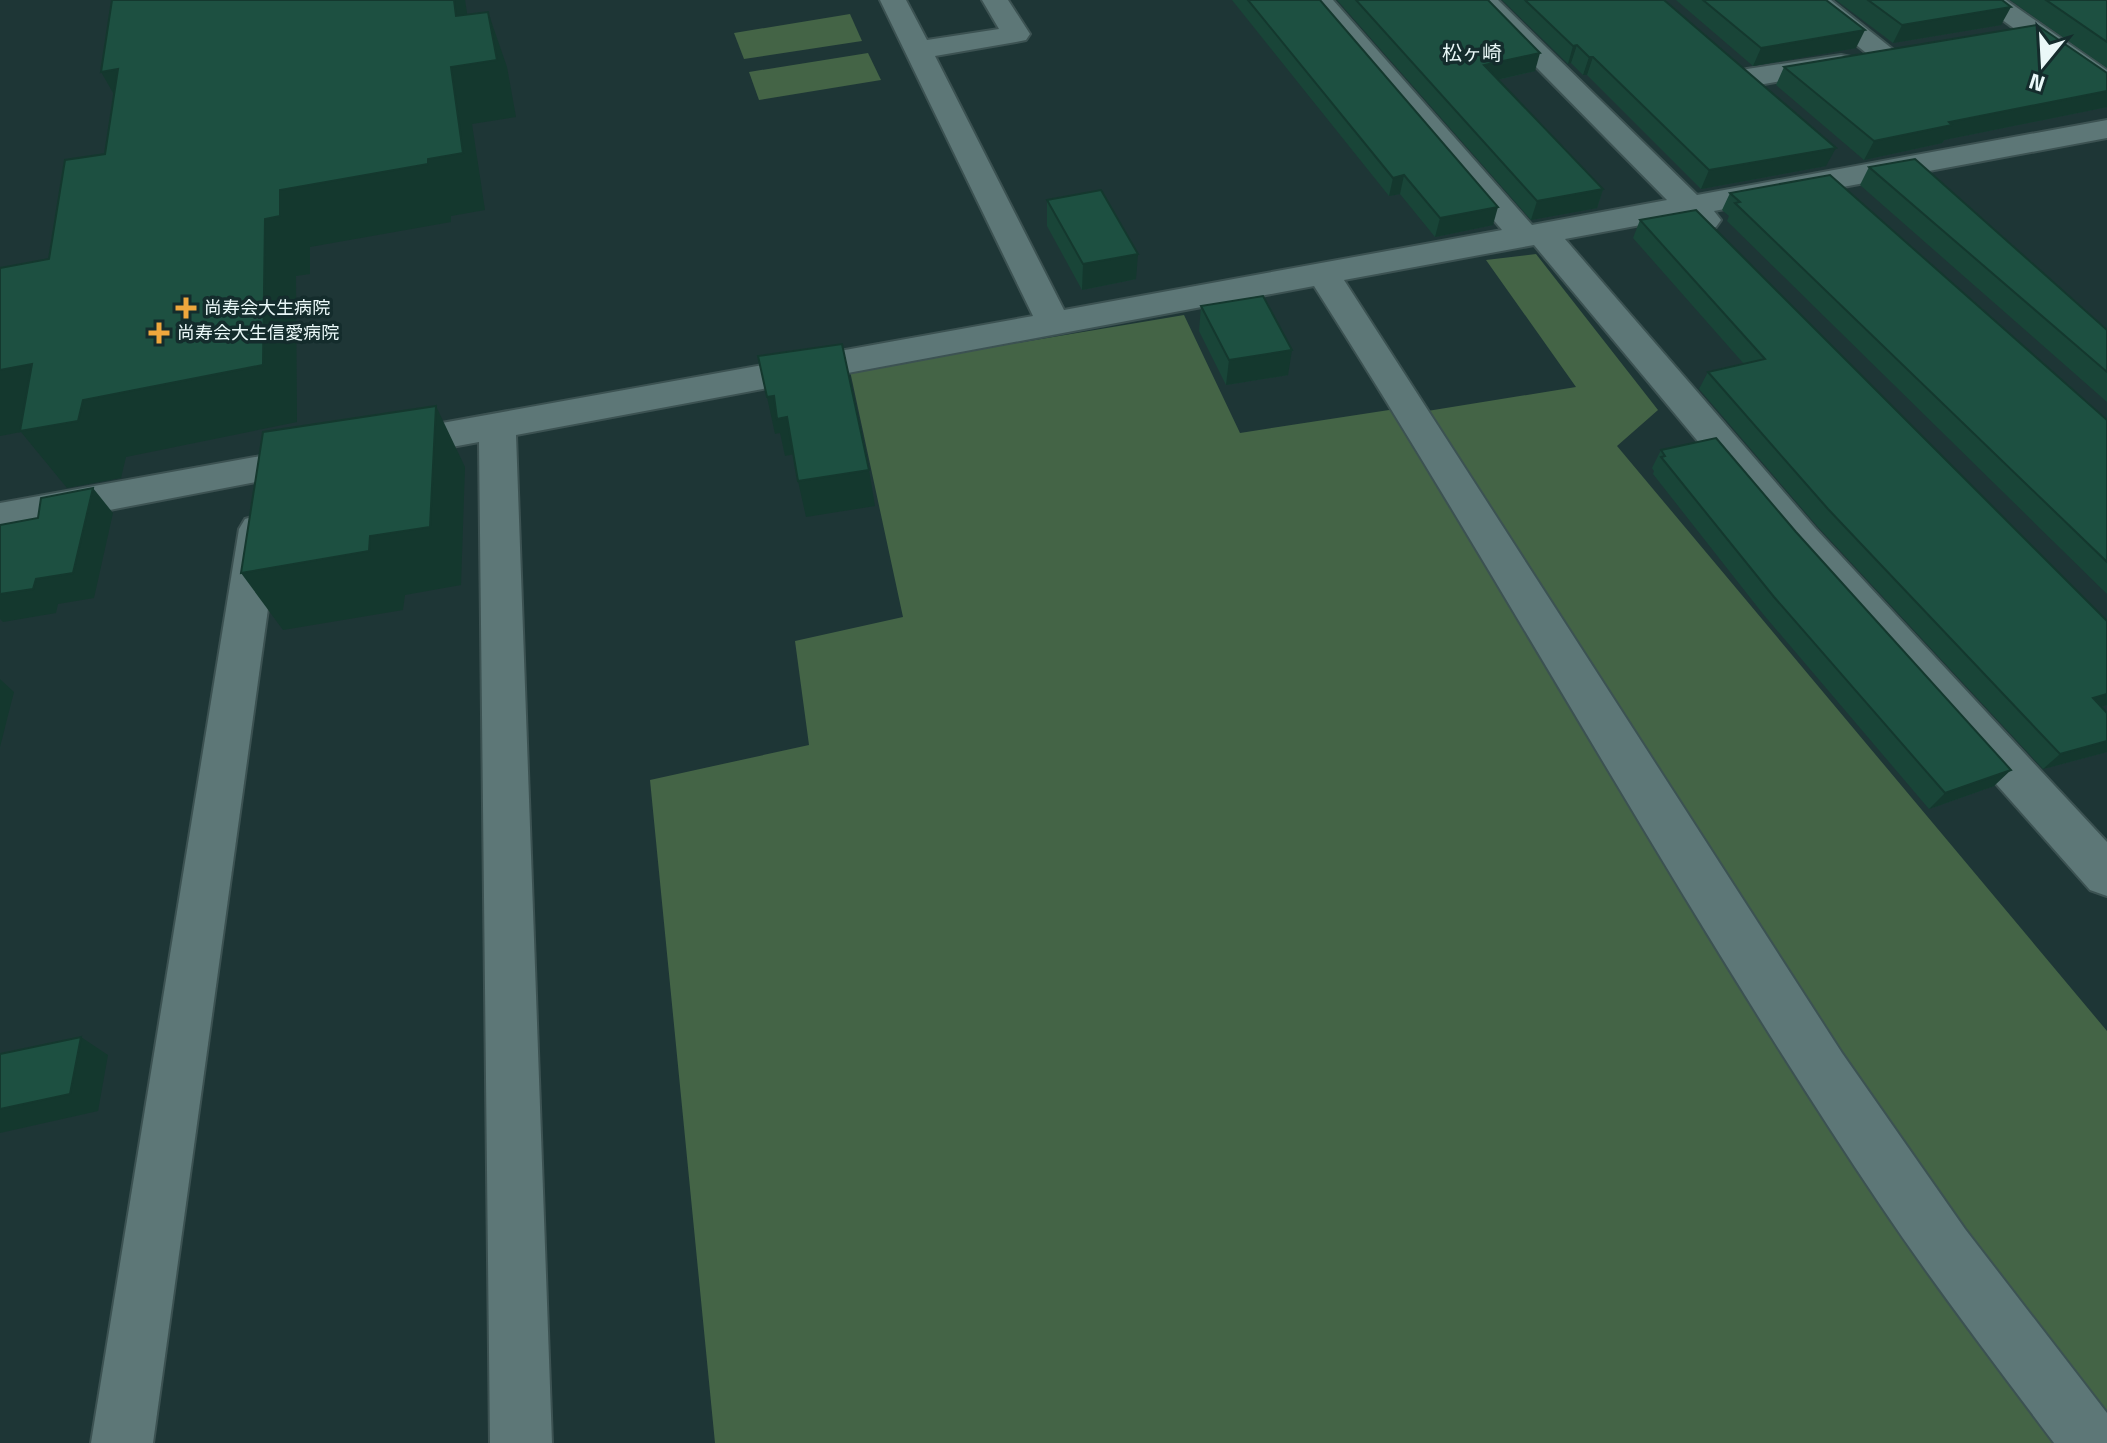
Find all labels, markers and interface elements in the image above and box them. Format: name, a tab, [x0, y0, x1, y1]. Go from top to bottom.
north arrow	[2003, 24, 2083, 104]
district label: 松ヶ崎	[1442, 37, 1502, 68]
text: N	[2024, 64, 2049, 102]
place label: 尚寿会大生病院	[204, 294, 330, 321]
marker: 尚寿会大生病院	[175, 297, 197, 319]
place label: 尚寿会大生信愛病院	[177, 319, 339, 346]
marker: 尚寿会大生信愛病院	[148, 322, 170, 344]

